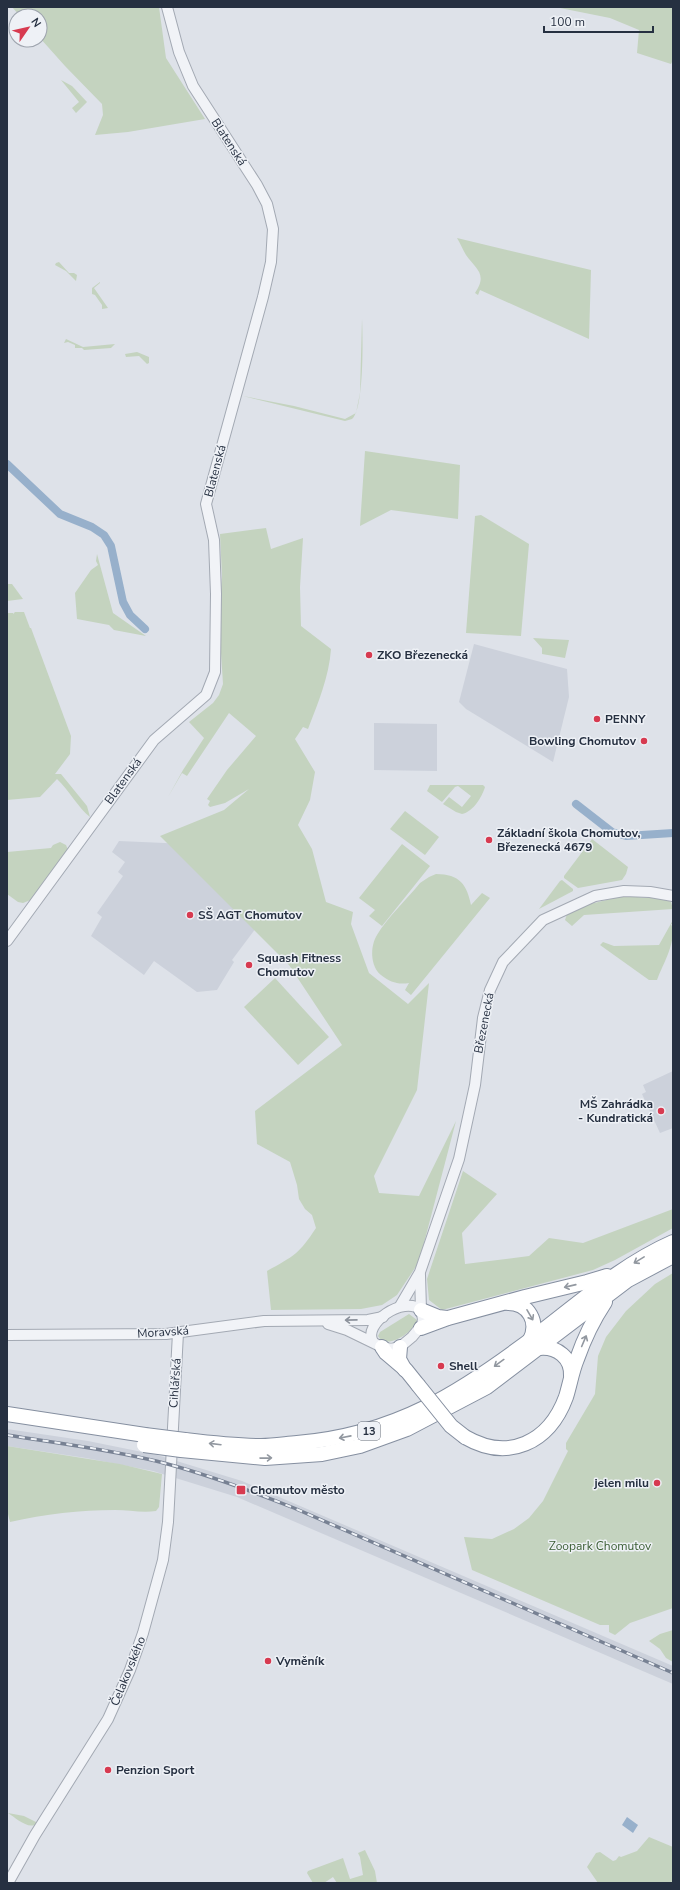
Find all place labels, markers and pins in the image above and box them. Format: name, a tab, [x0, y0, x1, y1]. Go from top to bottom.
place label: ZKO Březenecká	[377, 647, 468, 663]
marker: ZKO Březenecká	[364, 650, 374, 660]
place label: PENNY	[605, 711, 646, 727]
marker: PENNY	[592, 714, 602, 724]
place label: Bowling Chomutov	[529, 733, 637, 749]
marker: Bowling Chomutov	[639, 736, 649, 746]
place label: Základní škola Chomutov, Březenecká 4679	[497, 825, 640, 855]
marker: Základní škola Chomutov, Březenecká 4679	[484, 835, 494, 845]
place label: SŠ AGT Chomutov	[198, 907, 302, 923]
marker: SŠ AGT Chomutov	[185, 910, 195, 920]
place label: Squash Fitness Chomutov	[257, 950, 341, 980]
marker: Squash Fitness Chomutov	[244, 960, 254, 970]
place label: MŠ Zahrádka - Kundratická	[578, 1096, 653, 1126]
marker: MŠ Zahrádka - Kundratická	[656, 1106, 666, 1116]
place label: Shell	[449, 1358, 478, 1374]
marker: Shell	[436, 1361, 446, 1371]
place label: jelen milu	[593, 1475, 649, 1491]
marker: jelen milu	[652, 1478, 662, 1488]
place label: Chomutov město	[250, 1482, 345, 1498]
marker: Chomutov město	[235, 1484, 247, 1496]
place label: Vyměník	[275, 1653, 325, 1669]
marker: Vyměník	[263, 1656, 273, 1666]
place label: Penzion Sport	[116, 1762, 195, 1778]
marker: Penzion Sport	[103, 1765, 113, 1775]

